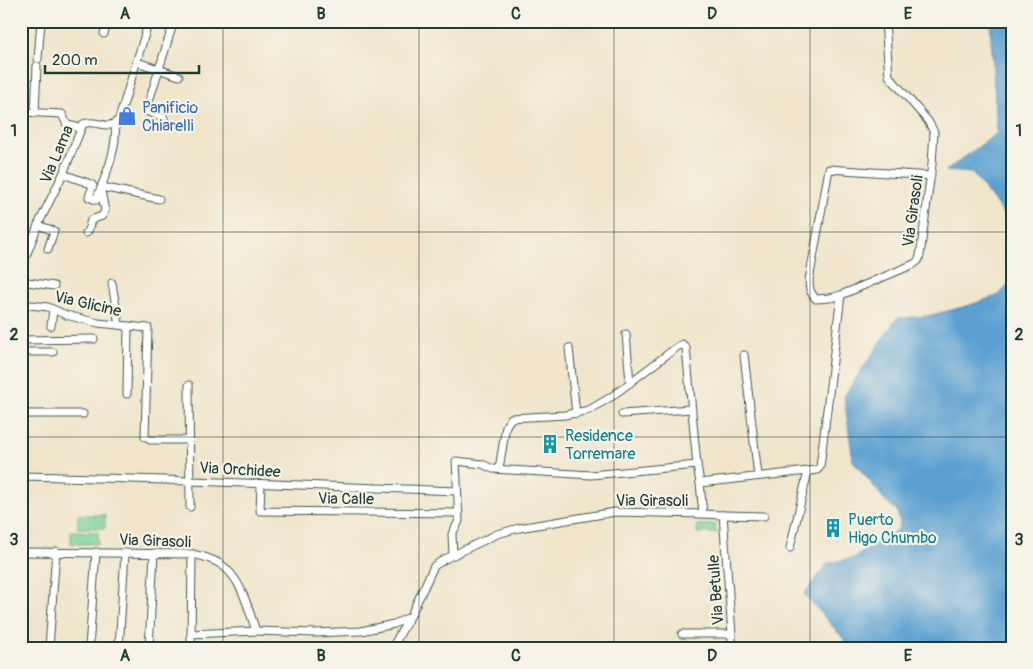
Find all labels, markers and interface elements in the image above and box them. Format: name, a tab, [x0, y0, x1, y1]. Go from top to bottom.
text: A	[120, 4, 131, 24]
text: B	[316, 4, 326, 24]
text: C	[511, 4, 521, 24]
text: D	[707, 4, 717, 24]
text: E	[904, 4, 913, 24]
scale bar	[45, 42, 199, 74]
text: 200 m	[52, 51, 97, 70]
place label: Panificio Chiarelli	[142, 98, 198, 136]
shop icon: Panificio Chiarelli	[116, 105, 138, 127]
text: 1	[11, 121, 17, 141]
text: 1	[1016, 121, 1022, 141]
street label: Via Lama	[36, 122, 78, 187]
street label: Via Girasoli	[898, 174, 928, 248]
street label: Via Glicine	[52, 287, 123, 321]
text: 2	[10, 325, 19, 345]
text: 2	[1015, 325, 1024, 345]
place label: Residence Torremare	[565, 426, 636, 464]
building icon: Residence Torremare	[539, 433, 561, 455]
street label: Via Orchidee	[199, 458, 281, 482]
street label: Via Calle	[318, 489, 374, 509]
street label: Via Girasoli	[616, 491, 688, 511]
place label: Puerto Higo Chumbo	[848, 510, 937, 548]
building icon: Puerto Higo Chumbo	[822, 517, 844, 539]
text: 3	[10, 530, 19, 550]
street label: Via Girasoli	[118, 530, 192, 552]
text: 3	[1015, 530, 1024, 550]
street label: Via Betulle	[704, 554, 728, 626]
text: A	[120, 646, 131, 666]
text: B	[316, 646, 326, 666]
text: C	[511, 646, 521, 666]
text: D	[707, 646, 717, 666]
text: E	[904, 646, 913, 666]

